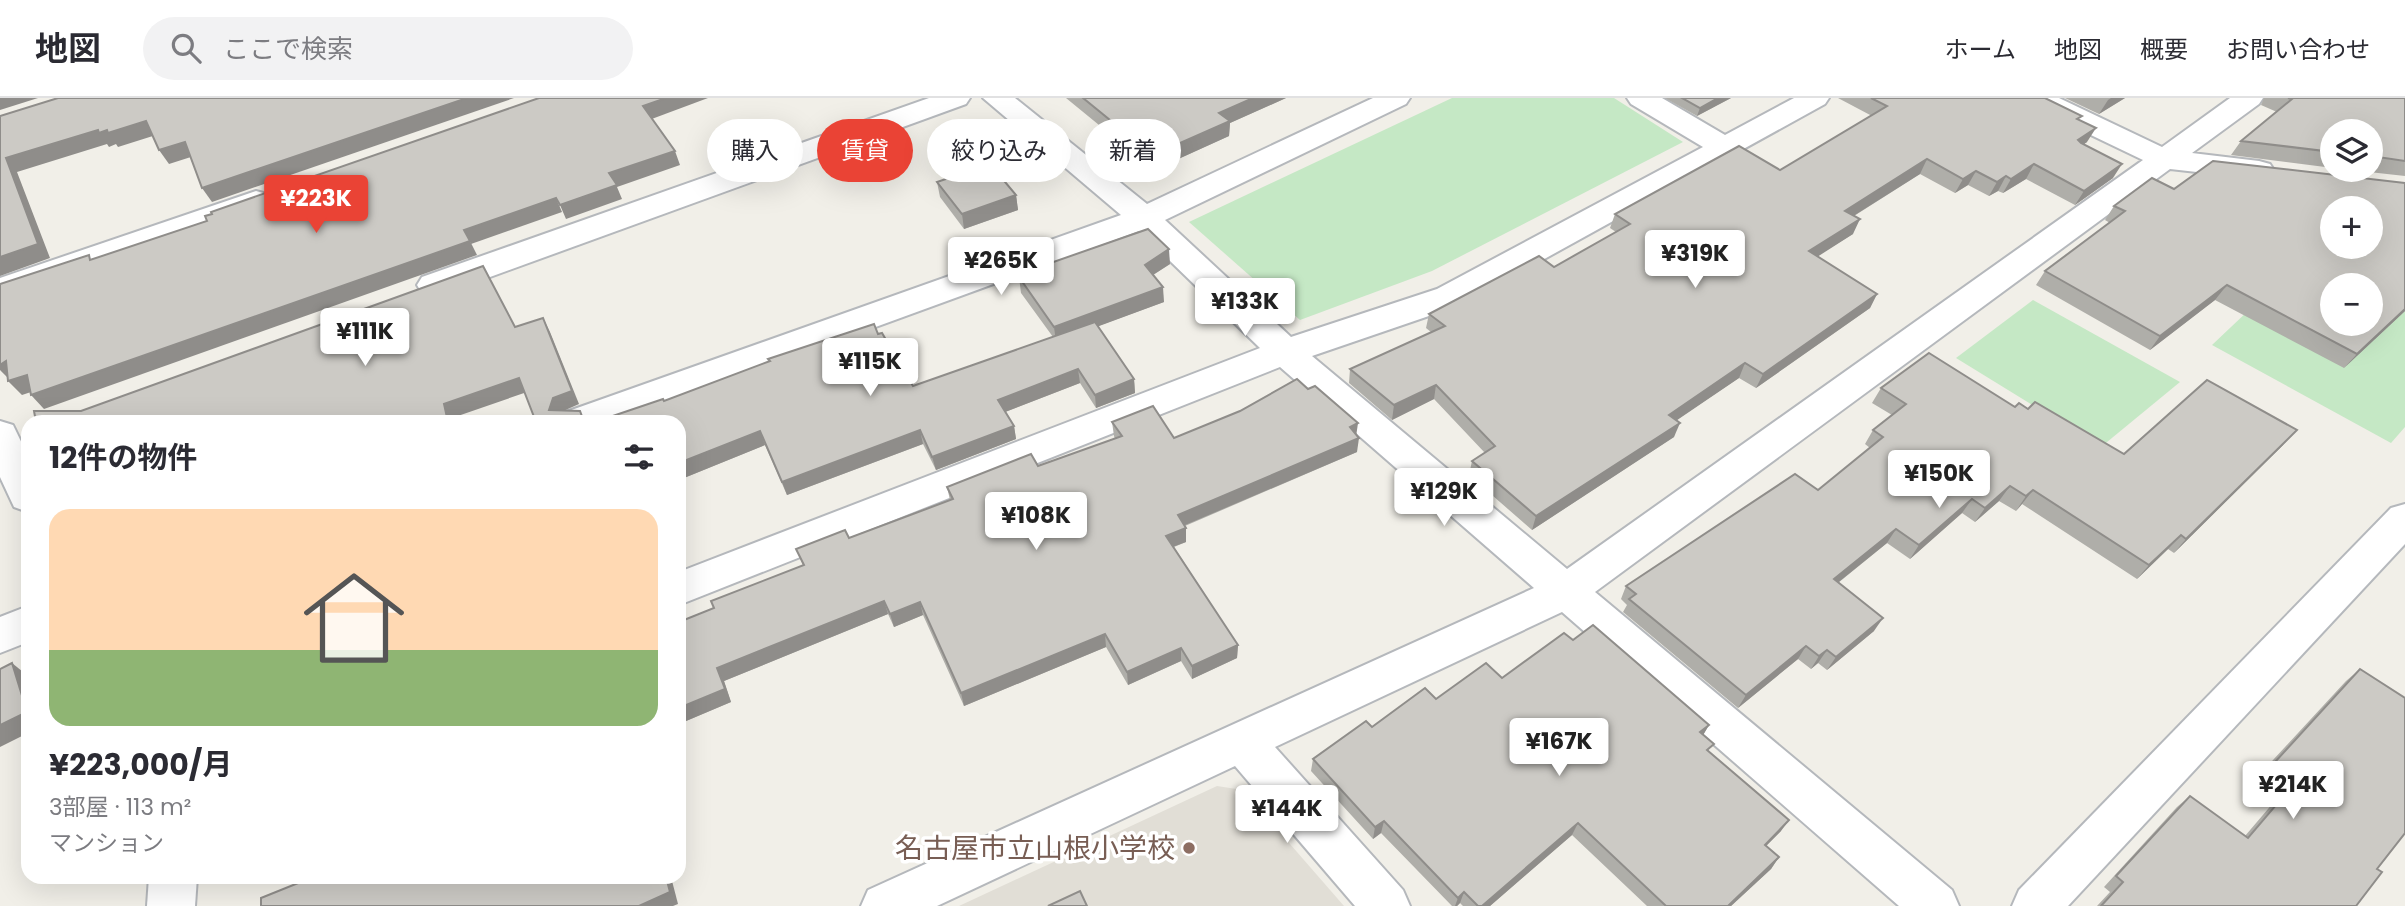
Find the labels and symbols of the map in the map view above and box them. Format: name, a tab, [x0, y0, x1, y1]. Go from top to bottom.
pin: ¥223K	[267, 176, 365, 235]
pin: ¥319K	[1646, 230, 1744, 290]
pin: ¥265K	[952, 238, 1050, 297]
pin: ¥133K	[1196, 278, 1294, 338]
pin: ¥111K	[316, 308, 414, 368]
pin: ¥115K	[821, 338, 919, 398]
pin: ¥150K	[1890, 450, 1988, 510]
pin: ¥129K	[1395, 468, 1493, 528]
pin: ¥108K	[987, 492, 1085, 552]
pin: ¥167K	[1510, 718, 1608, 778]
pin: ¥214K	[2244, 762, 2342, 821]
pin: ¥144K	[1238, 786, 1336, 845]
place label: 名古屋市立山根小学校	[895, 829, 1175, 868]
marker: 名古屋市立山根小学校	[1181, 840, 1197, 856]

